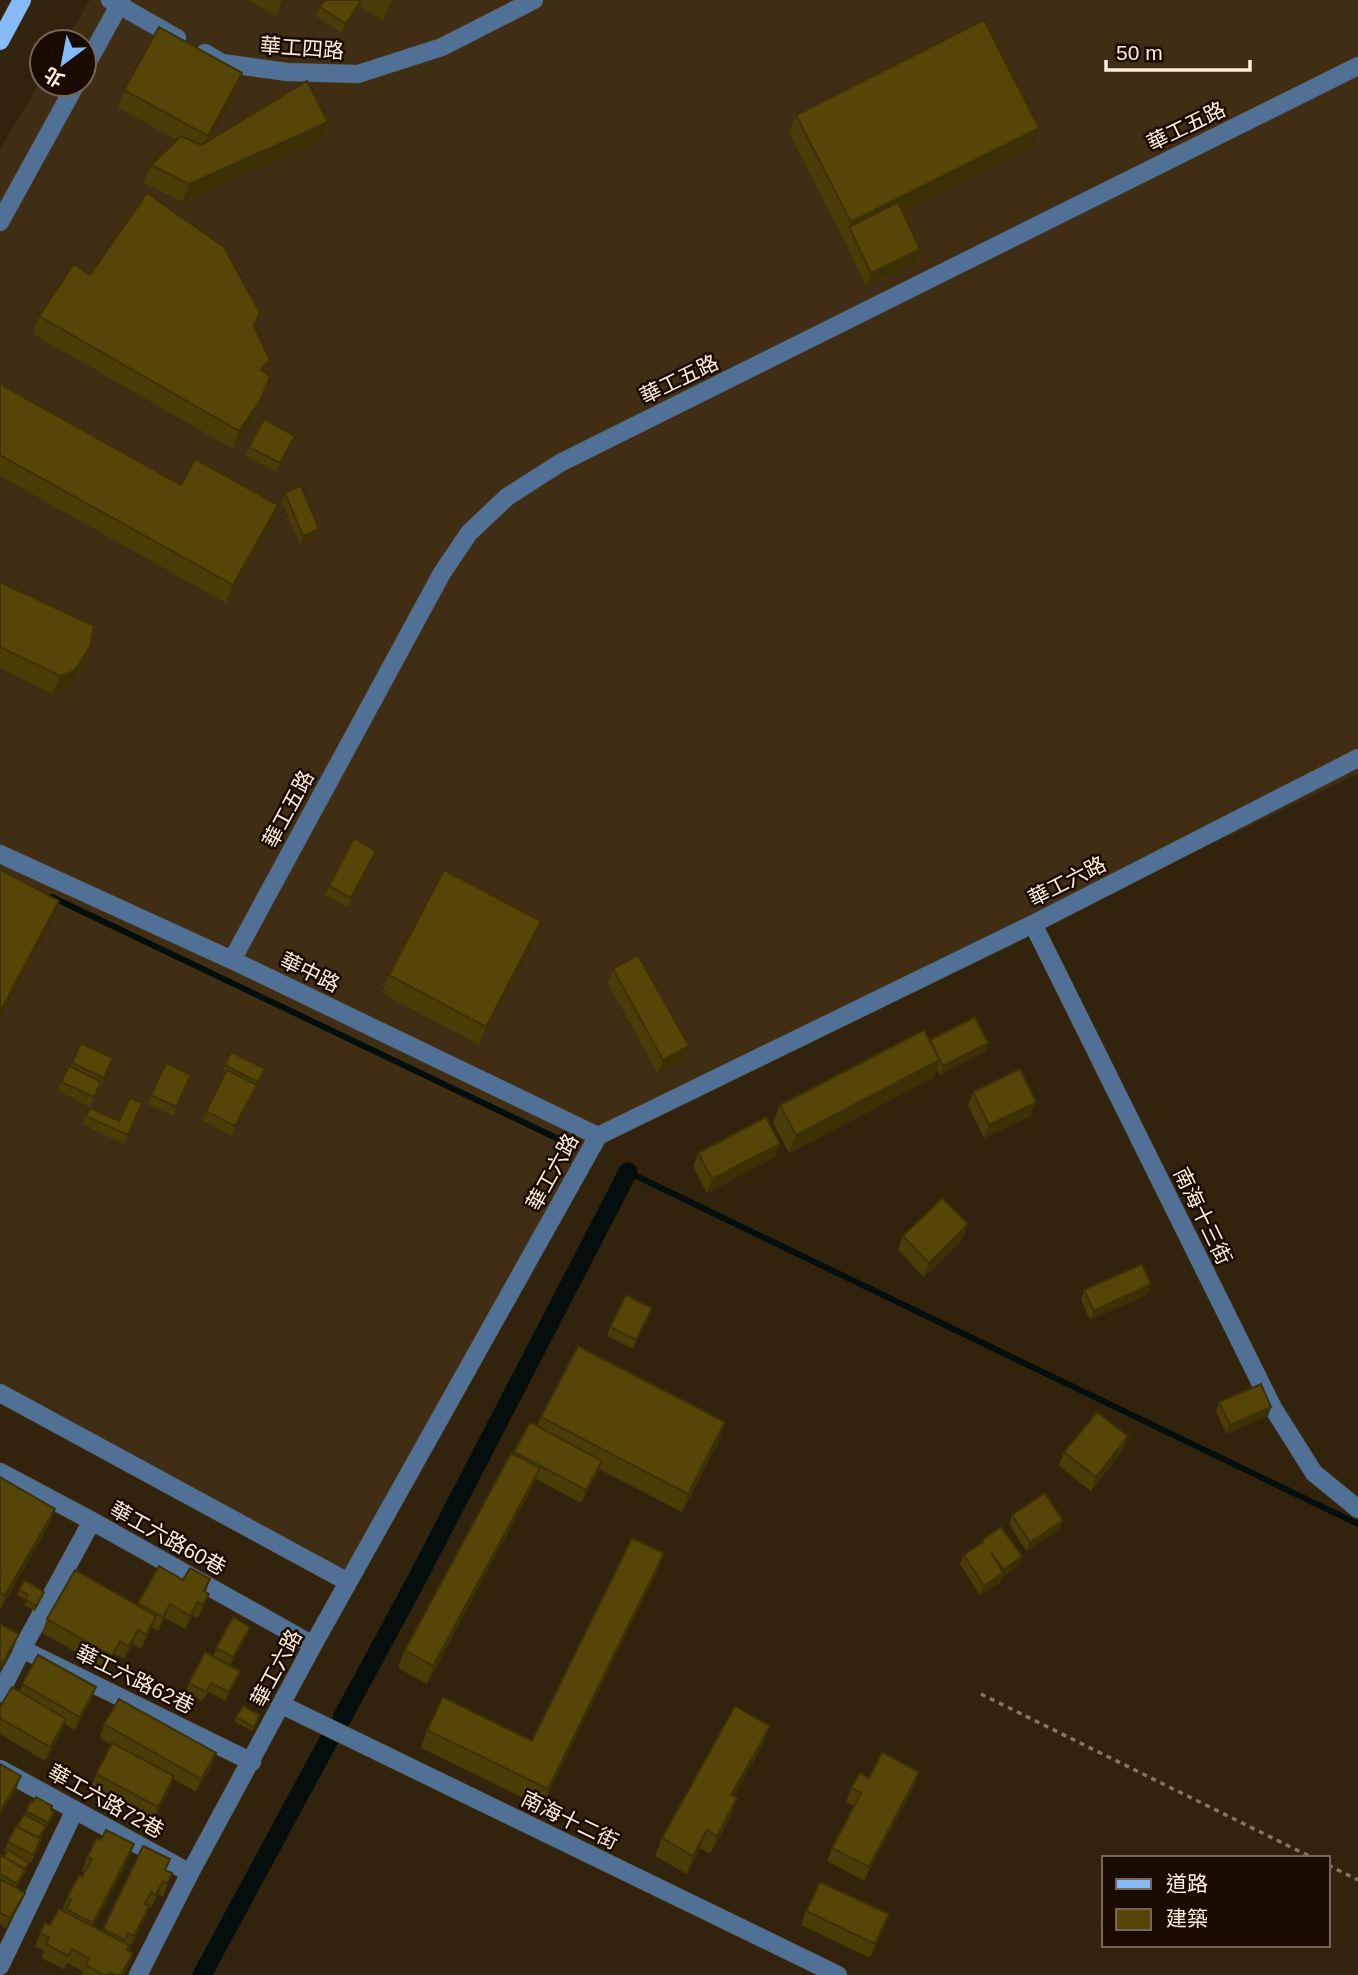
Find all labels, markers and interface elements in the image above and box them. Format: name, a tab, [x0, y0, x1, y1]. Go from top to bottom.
north arrow	[28, 28, 98, 98]
scale bar	[1106, 28, 1250, 72]
street label: 華工四路	[259, 34, 345, 62]
text: 50 m	[1116, 41, 1163, 64]
text: 北	[41, 63, 68, 91]
street label: 華工五路	[1143, 97, 1229, 155]
street label: 華工五路	[636, 350, 722, 408]
street label: 華工五路	[258, 767, 318, 851]
street label: 華工六路	[1024, 852, 1110, 910]
street label: 華中路	[277, 948, 343, 996]
street label: 華工六路	[522, 1130, 582, 1214]
street label: 南海十三街	[1170, 1164, 1236, 1268]
street label: 華工六路60巷	[106, 1497, 230, 1579]
street label: 華工六路	[246, 1626, 306, 1710]
street label: 華工六路62巷	[72, 1641, 198, 1717]
street label: 華工六路72巷	[44, 1760, 168, 1842]
street label: 南海十二街	[518, 1787, 622, 1853]
legend	[1102, 1856, 1330, 1947]
text: 道路	[1166, 1872, 1208, 1895]
text: 建築	[1166, 1907, 1208, 1930]

